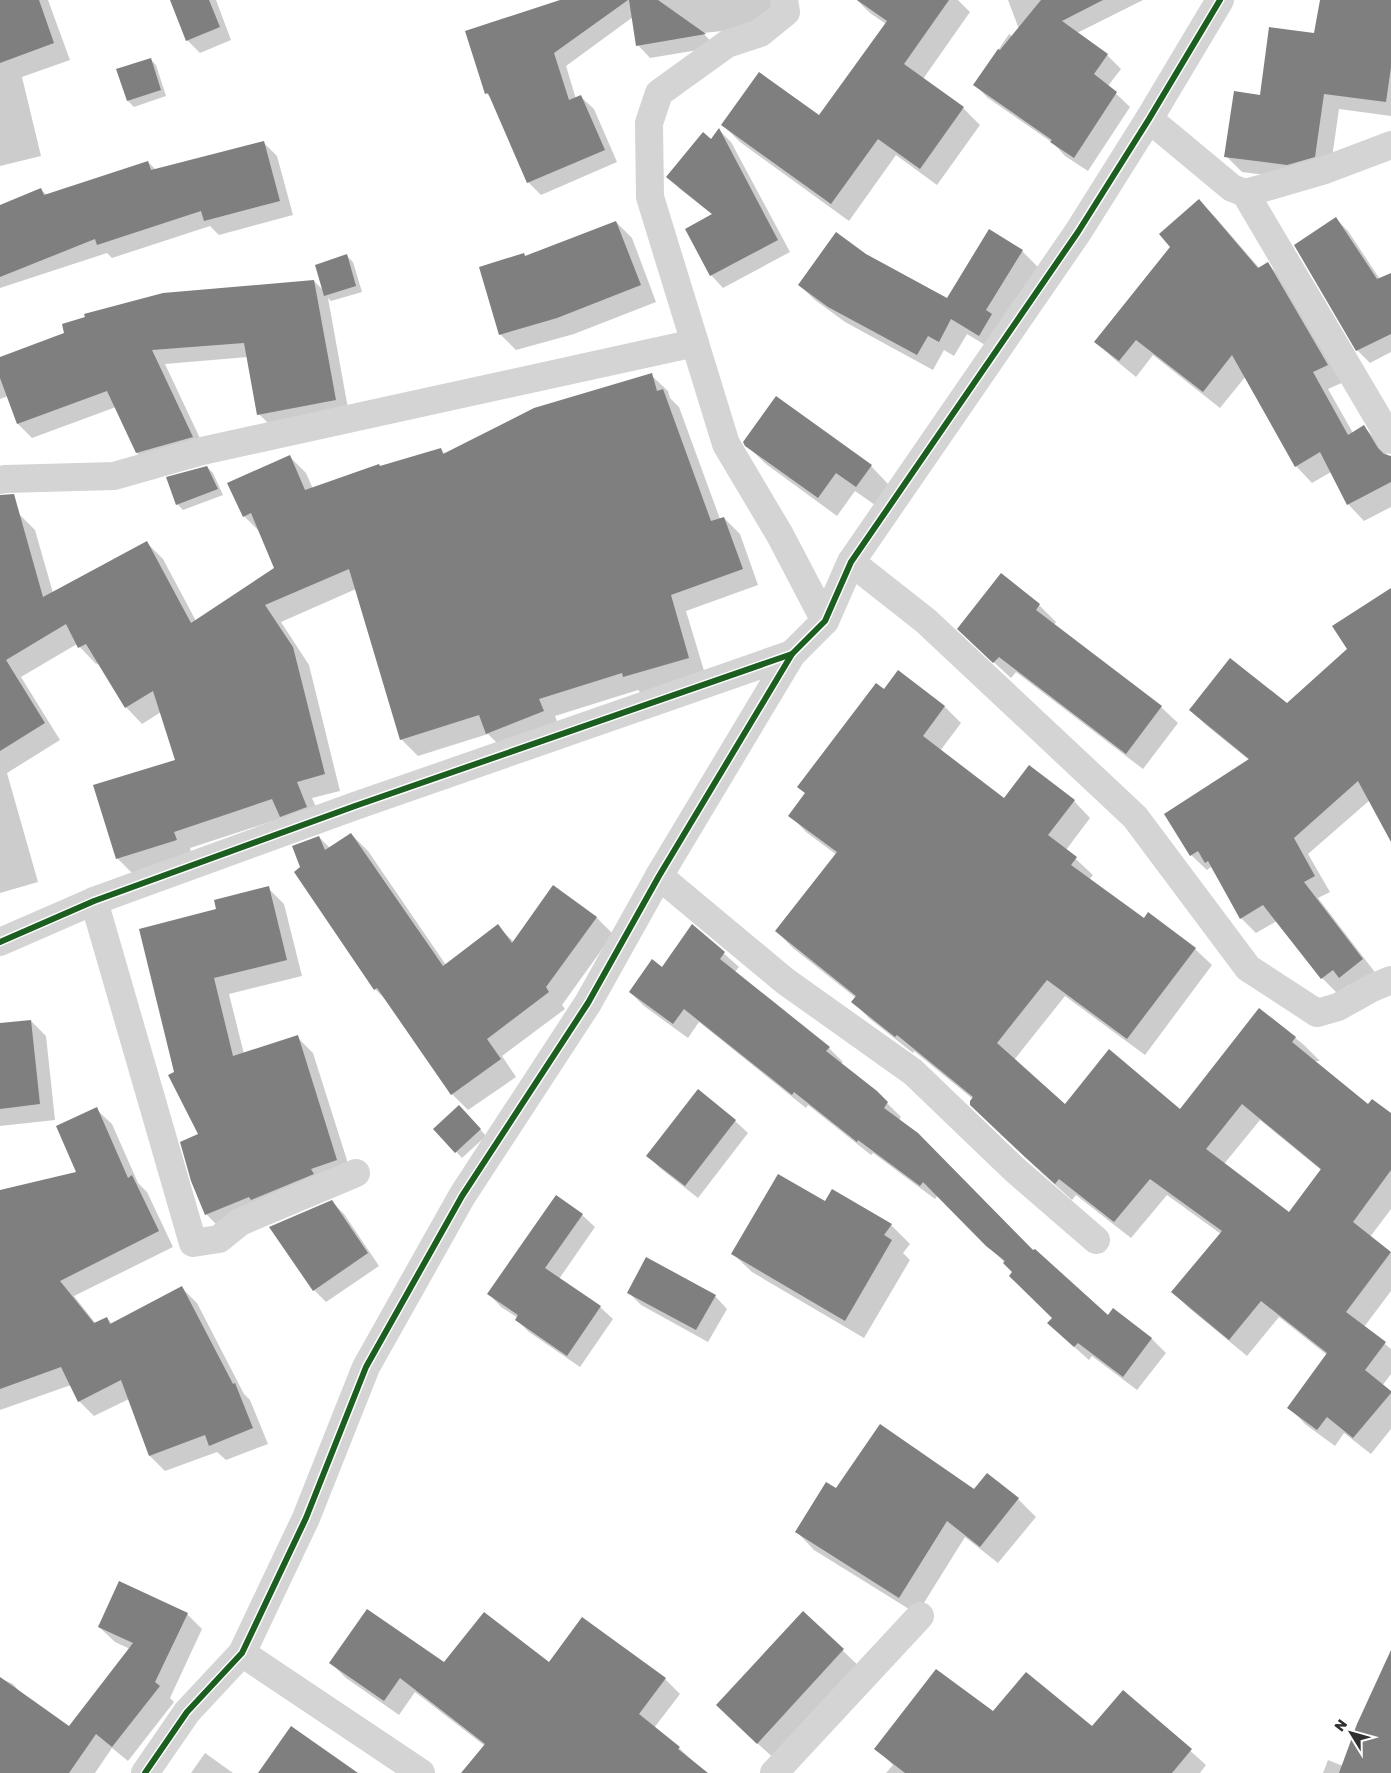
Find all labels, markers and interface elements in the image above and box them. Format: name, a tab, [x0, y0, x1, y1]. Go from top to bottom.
north arrow	[1326, 1708, 1376, 1758]
text: N	[1330, 1716, 1350, 1734]

